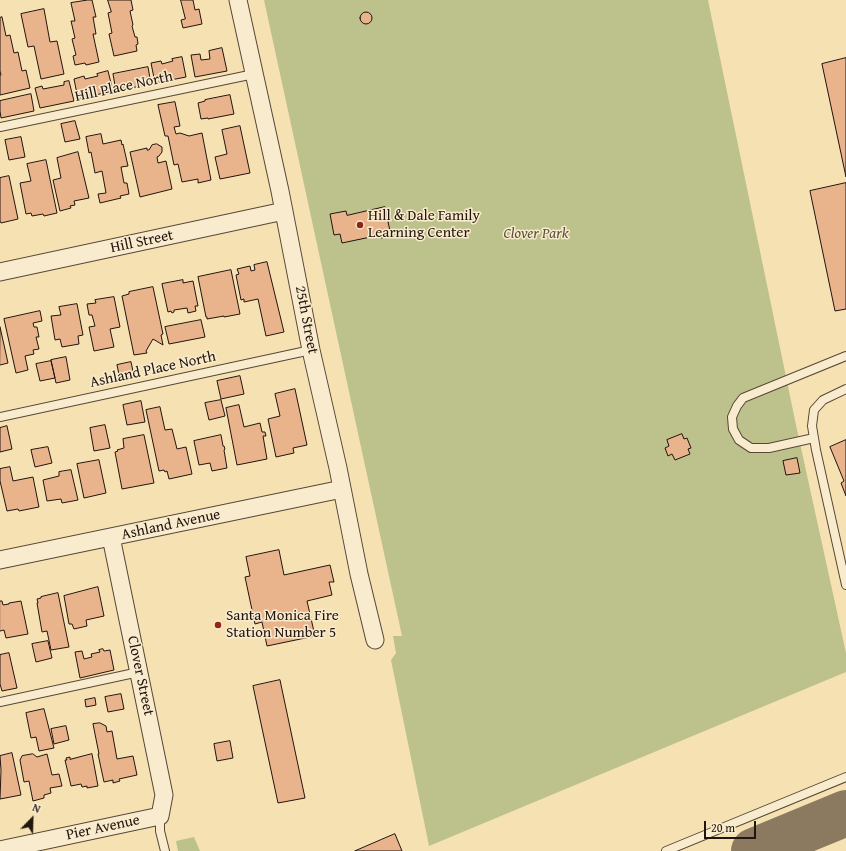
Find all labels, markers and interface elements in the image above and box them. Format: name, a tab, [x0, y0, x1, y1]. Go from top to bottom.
street label: Hill Place North	[73, 68, 175, 106]
place label: Hill & Dale Family Learning Center	[368, 207, 480, 242]
marker: Hill & Dale Family Learning Center	[355, 220, 365, 230]
park label: Clover Park	[503, 225, 569, 243]
street label: Hill Street	[109, 227, 175, 257]
street label: 25th Street	[291, 284, 321, 356]
street label: Ashland Place North	[88, 348, 218, 392]
street label: Ashland Avenue	[120, 506, 222, 544]
place label: Santa Monica Fire Station Number 5	[226, 607, 339, 642]
marker: Santa Monica Fire Station Number 5	[213, 620, 223, 630]
street label: Clover Street	[123, 634, 157, 718]
north arrow	[12, 799, 52, 839]
text: N	[30, 799, 43, 817]
street label: Pier Avenue	[65, 811, 141, 845]
scale bar	[706, 813, 758, 839]
text: 20 m	[711, 819, 735, 836]

